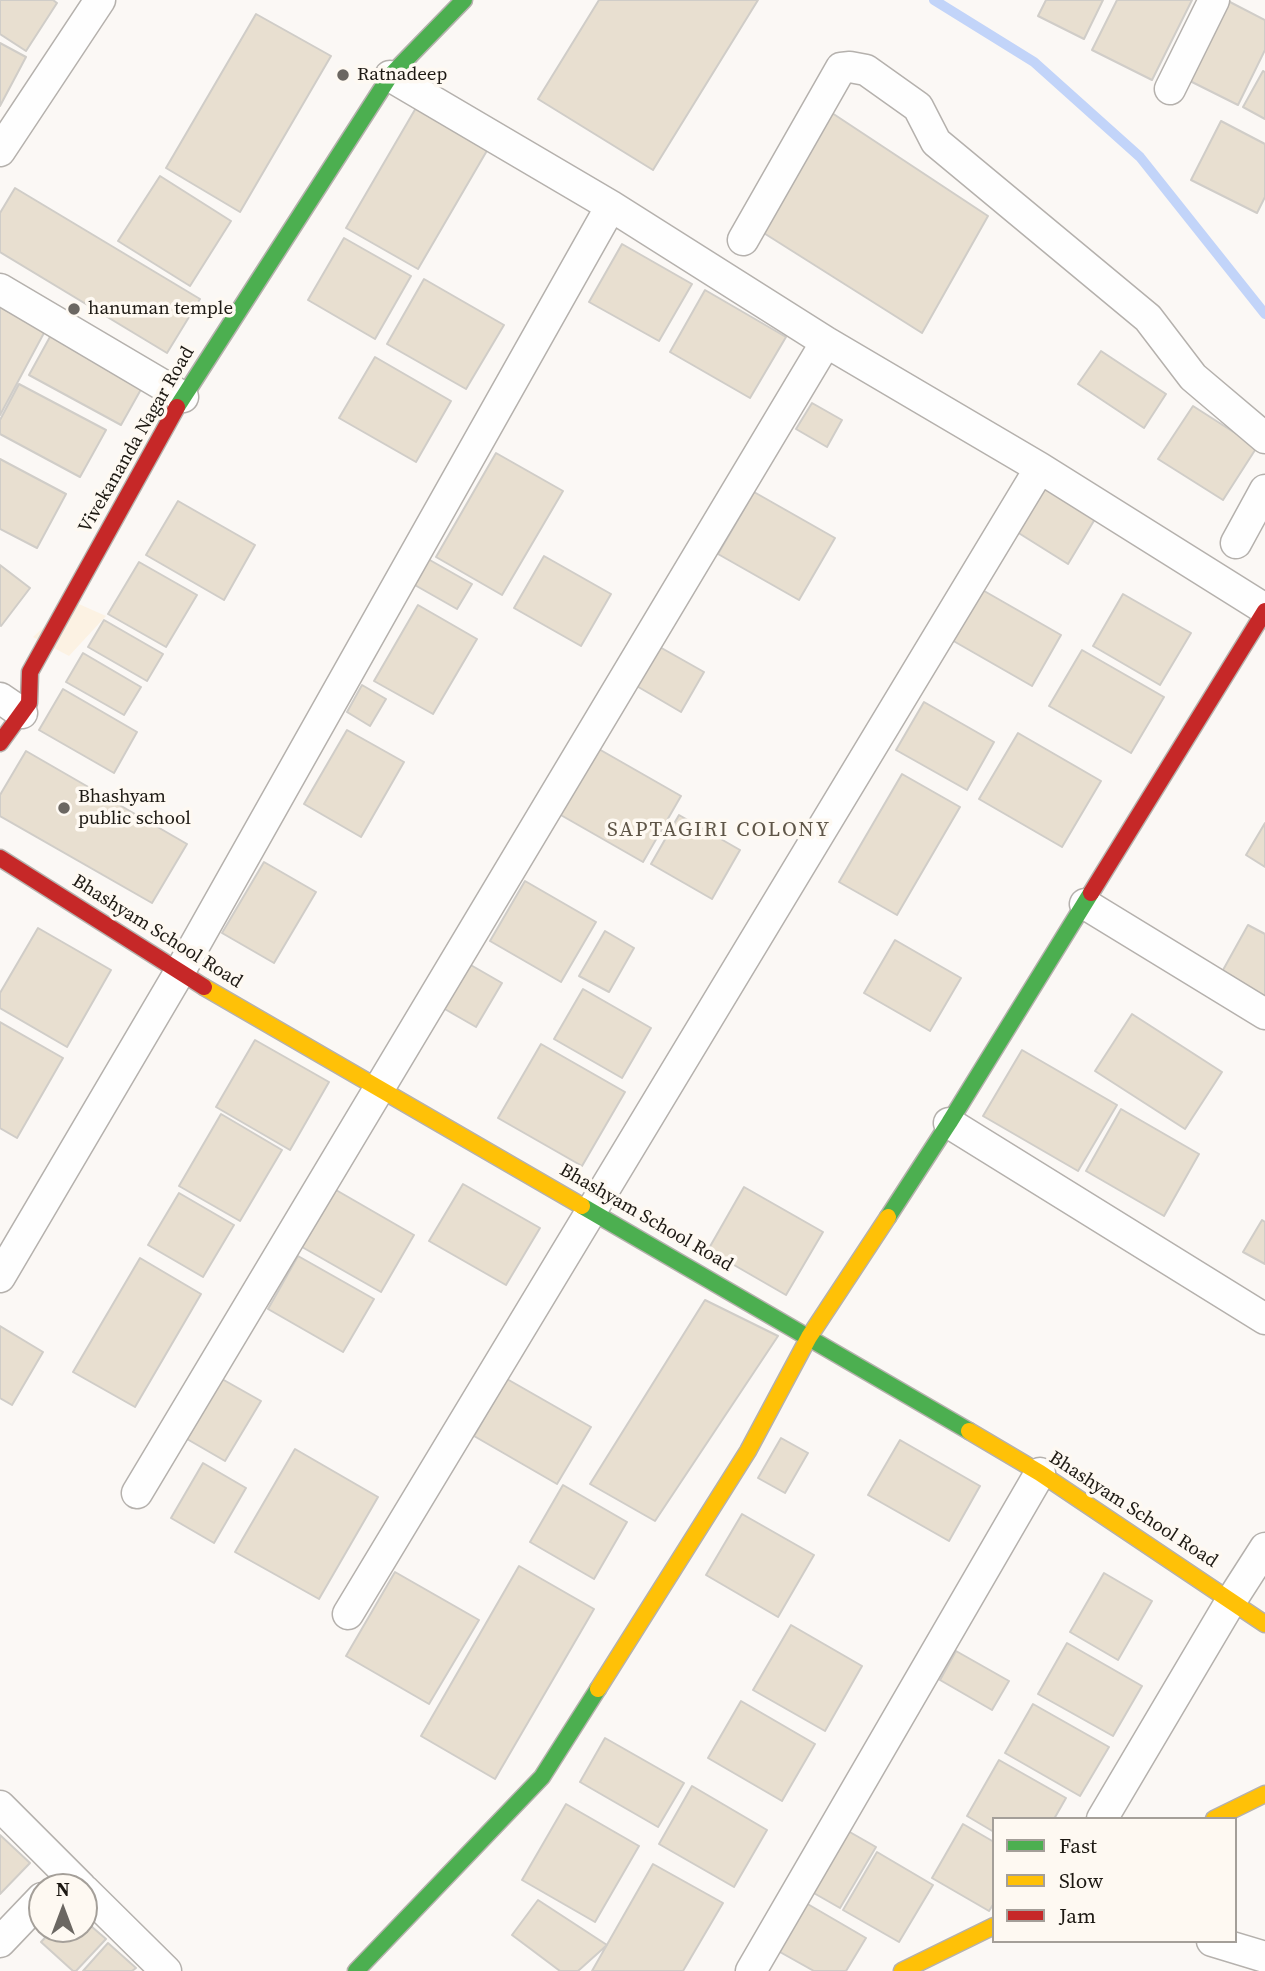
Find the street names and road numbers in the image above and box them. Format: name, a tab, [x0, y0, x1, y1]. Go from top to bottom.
street label: Vivekananda Nagar Road	[74, 343, 200, 537]
street label: Bhashyam School Road	[68, 870, 246, 994]
street label: Bhashyam School Road	[555, 1159, 737, 1277]
street label: Bhashyam School Road	[1044, 1447, 1222, 1573]

